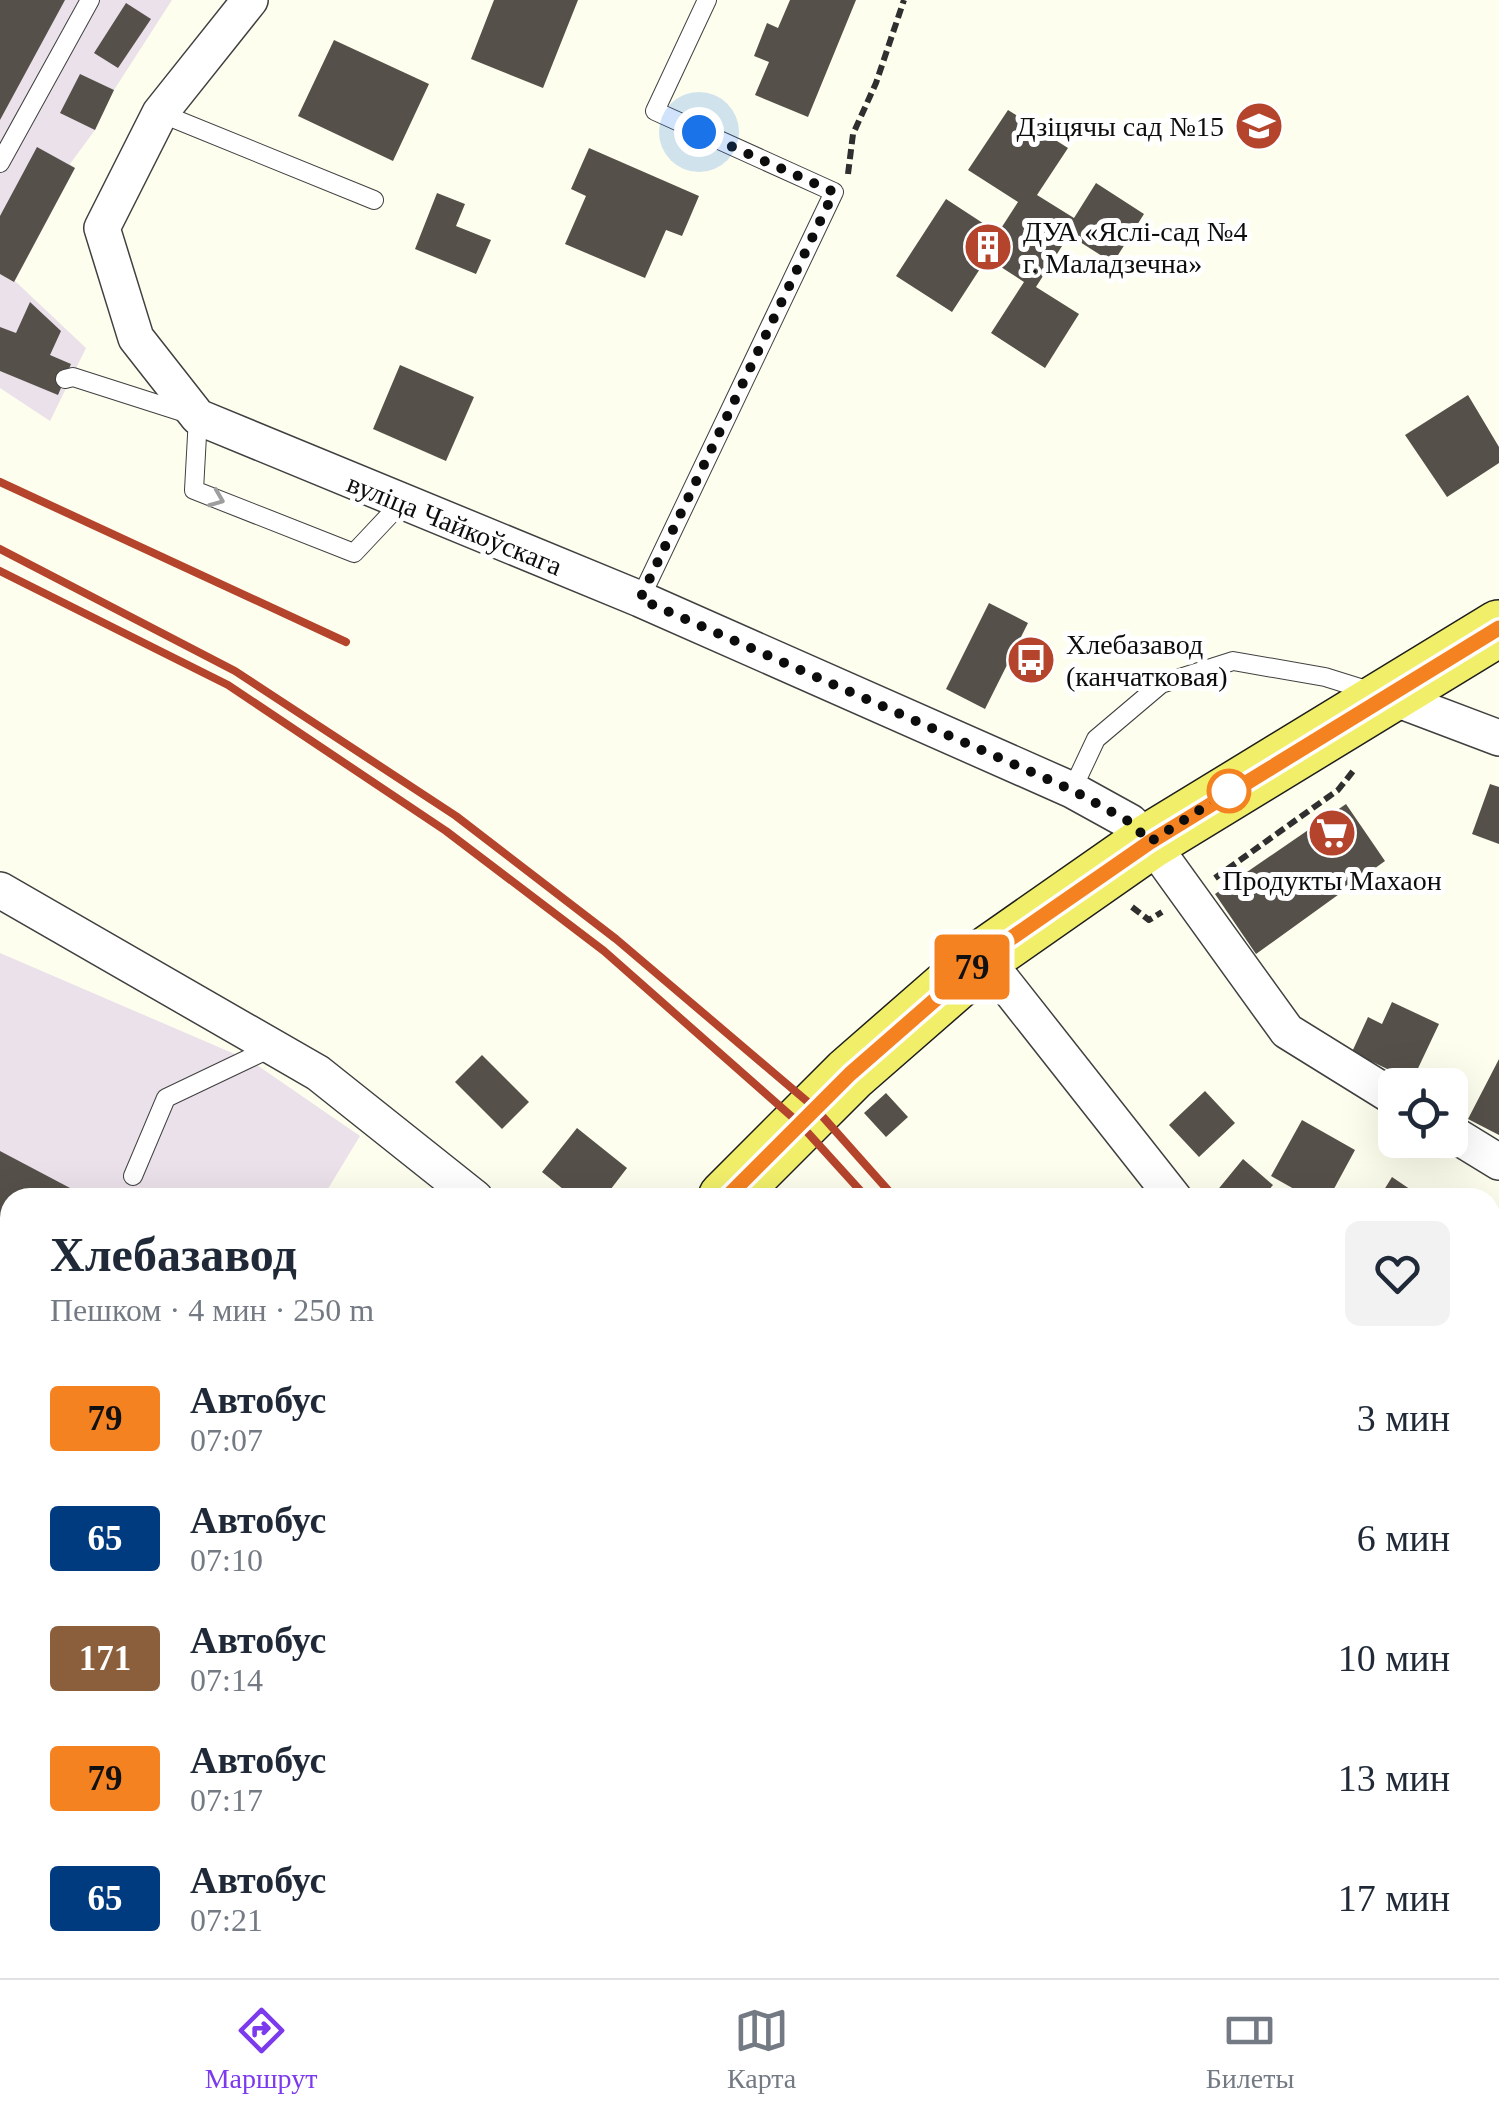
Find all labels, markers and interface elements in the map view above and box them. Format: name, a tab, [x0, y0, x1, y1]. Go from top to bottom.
school or university icon: Дзіцячы сад №15	[1233, 100, 1285, 152]
your location	[674, 107, 724, 157]
place label: Дзіцячы сад №15	[1016, 111, 1224, 142]
place label: ДУА «Яслі-сад №4 г. Маладзечна»	[1023, 216, 1247, 279]
building icon: ДУА «Яслі-сад №4 г. Маладзечна»	[962, 221, 1014, 273]
street label: вуліца Чайкоўскага	[343, 467, 567, 582]
one-way arrow	[208, 487, 225, 507]
place label: Хлебазавод (канчатковая)	[1066, 629, 1228, 692]
bus stop icon: Хлебазавод (канчатковая)	[1005, 634, 1057, 686]
unlabelled marker	[1208, 770, 1250, 812]
supermarket icon: Продукты Махаон	[1306, 807, 1358, 859]
place label: Продукты Махаон	[1222, 865, 1442, 896]
line badge: 79	[927, 934, 1017, 1000]
text: 79	[955, 948, 990, 987]
map controls	[1378, 1068, 1468, 1158]
button: locate	[1378, 1068, 1468, 1158]
button: heart	[1345, 1221, 1450, 1326]
text: Хлебазавод	[50, 1228, 297, 1281]
text: Пешком · 4 мин · 250 m	[50, 1292, 374, 1328]
text: Автобус	[190, 1379, 326, 1421]
text: 3 мин	[1357, 1397, 1450, 1439]
text: 79	[88, 1399, 123, 1438]
text: 07:07	[190, 1422, 263, 1458]
text: Автобус	[190, 1499, 326, 1541]
text: 6 мин	[1357, 1517, 1450, 1559]
text: 65	[88, 1519, 123, 1558]
text: 07:10	[190, 1542, 263, 1578]
text: Автобус	[190, 1619, 326, 1661]
text: 10 мин	[1338, 1637, 1450, 1679]
text: 171	[79, 1639, 131, 1678]
text: 07:14	[190, 1662, 263, 1698]
text: Автобус	[190, 1739, 326, 1781]
text: 13 мин	[1338, 1757, 1450, 1799]
text: 79	[88, 1759, 123, 1798]
text: 07:17	[190, 1782, 263, 1818]
text: Автобус	[190, 1859, 326, 1901]
text: 17 мин	[1338, 1877, 1450, 1919]
text: 65	[88, 1879, 123, 1918]
text: 07:21	[190, 1902, 263, 1938]
tab: Маршрут	[205, 2003, 317, 2095]
tab: Карта	[727, 2003, 796, 2095]
tab: Билеты	[1206, 2003, 1294, 2095]

